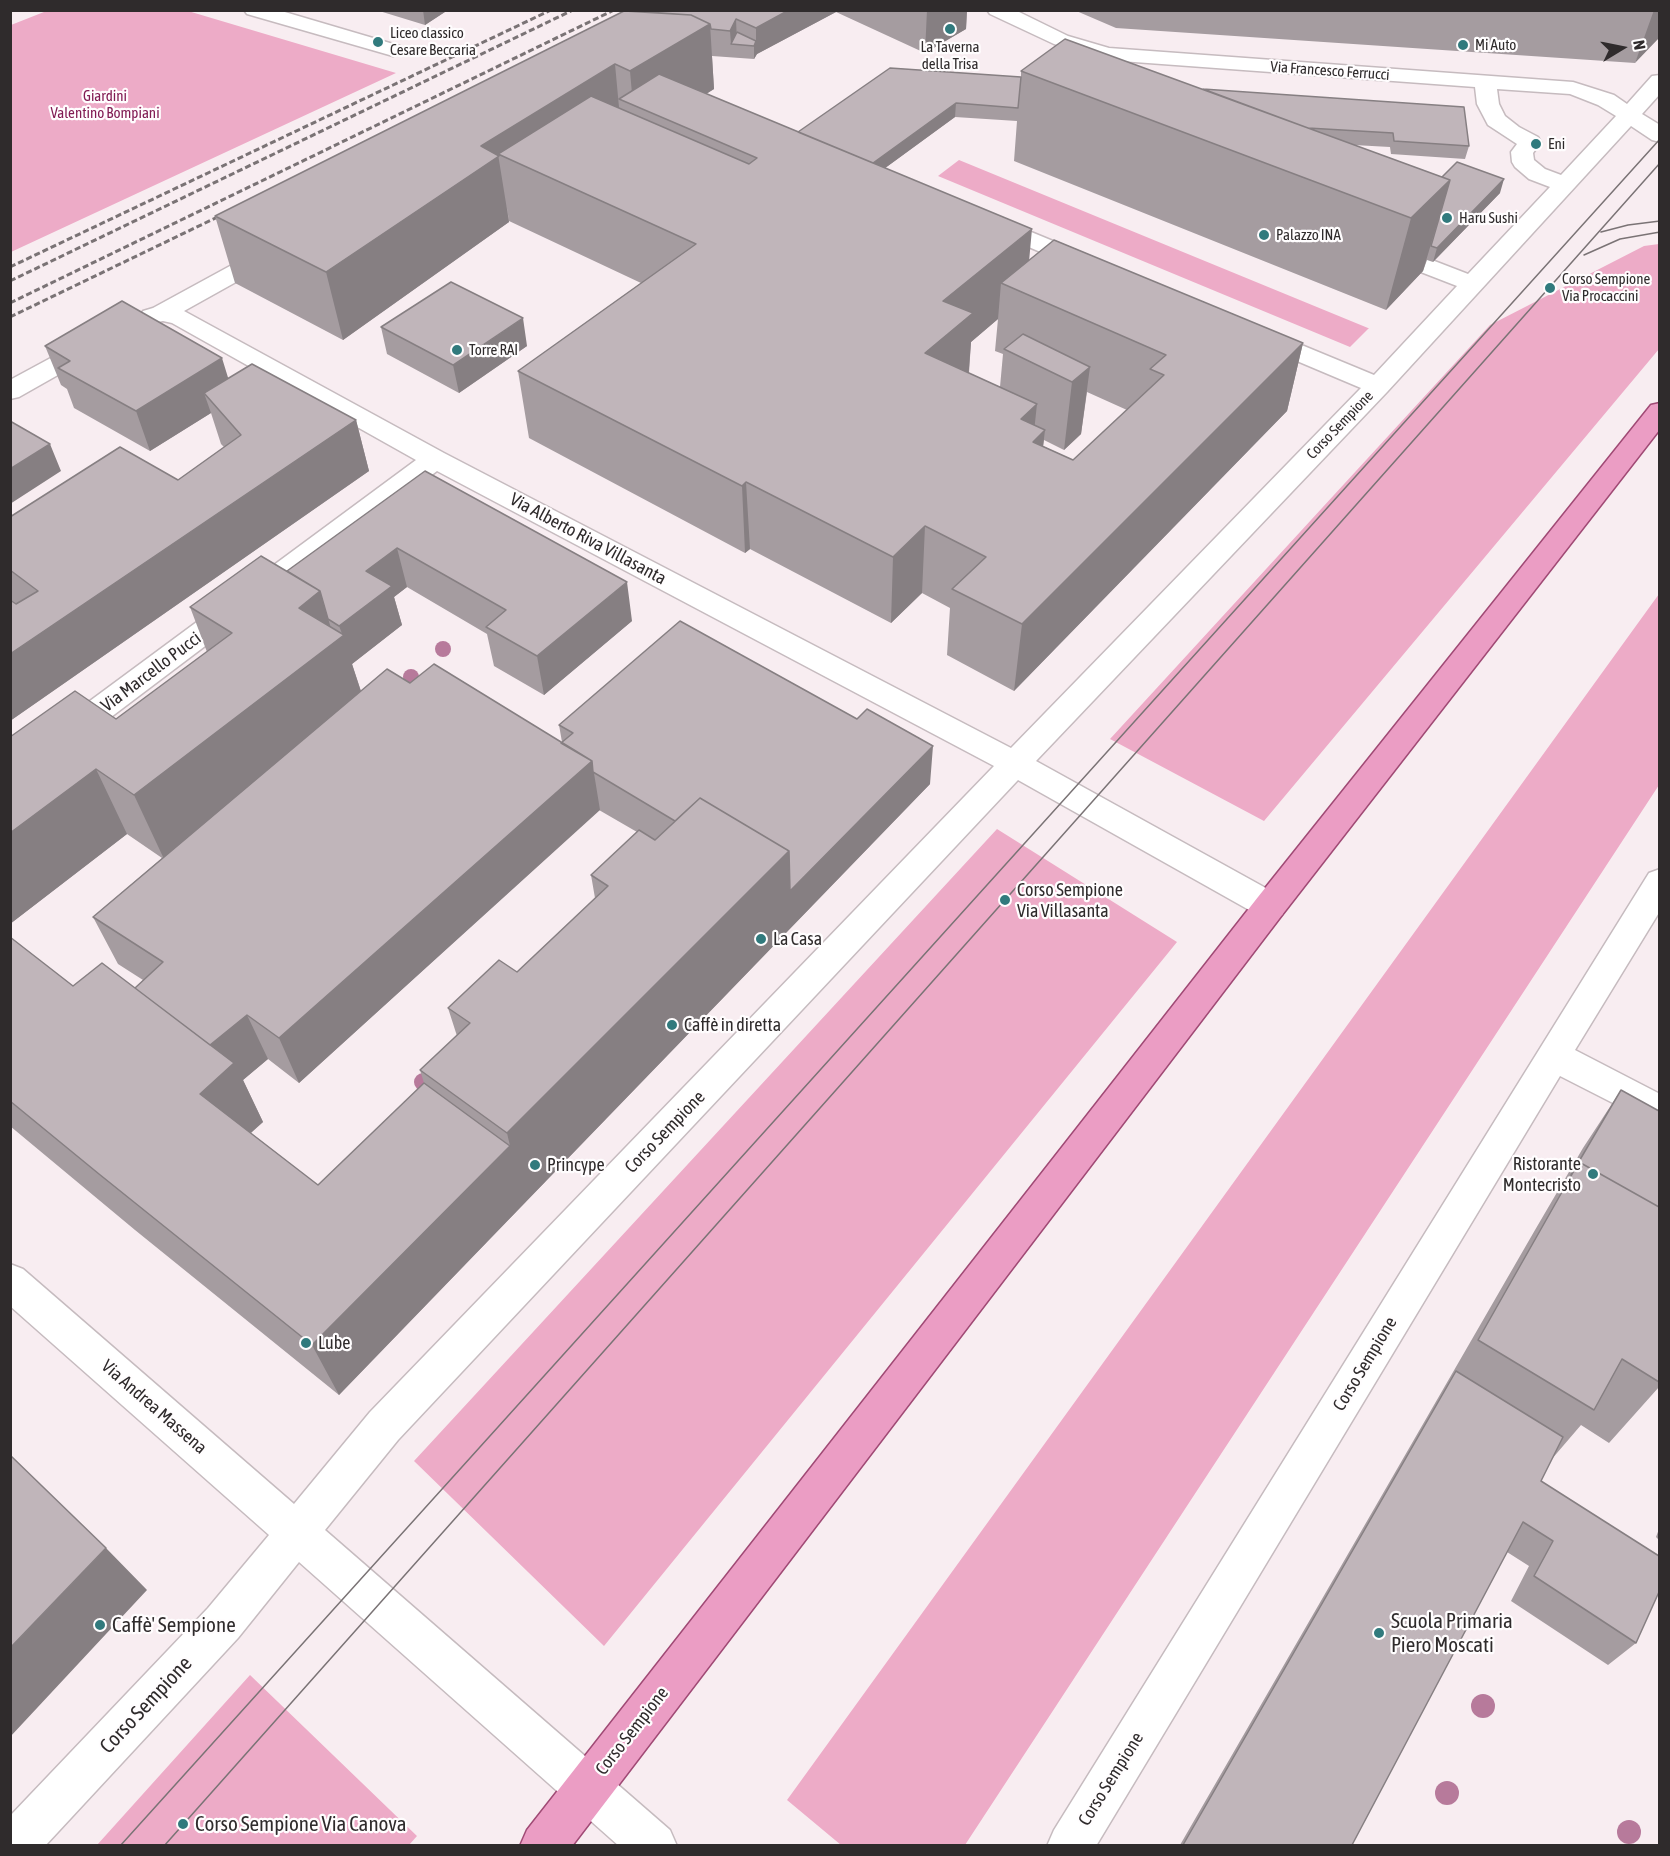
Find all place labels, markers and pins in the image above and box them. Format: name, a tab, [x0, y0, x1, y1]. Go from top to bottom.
marker: La Taverna della Trisa	[943, 22, 957, 36]
place label: Liceo classico Cesare Beccaria	[390, 24, 476, 59]
marker: Liceo classico Cesare Beccaria	[371, 35, 385, 49]
place label: Mi Auto	[1475, 36, 1516, 54]
place label: La Taverna della Trisa	[921, 38, 979, 73]
marker: Mi Auto	[1456, 38, 1470, 52]
place label: Eni	[1548, 135, 1565, 153]
marker: Eni	[1529, 137, 1543, 151]
place label: Haru Sushi	[1459, 209, 1518, 227]
marker: Haru Sushi	[1440, 211, 1454, 225]
place label: Palazzo INA	[1276, 226, 1341, 244]
marker: Palazzo INA	[1257, 228, 1271, 242]
place label: Corso Sempione Via Procaccini	[1562, 270, 1650, 305]
marker: Corso Sempione Via Procaccini	[1543, 281, 1557, 295]
place label: Torre RAI	[469, 341, 518, 359]
marker: Torre RAI	[450, 343, 464, 357]
place label: Corso Sempione Via Villasanta	[1017, 879, 1123, 922]
marker: Corso Sempione Via Villasanta	[998, 893, 1012, 907]
place label: La Casa	[773, 928, 822, 950]
marker: La Casa	[754, 932, 768, 946]
place label: Caffè in diretta	[684, 1014, 781, 1036]
marker: Caffè in diretta	[665, 1018, 679, 1032]
place label: Ristorante Montecristo	[1503, 1153, 1581, 1196]
place label: Princype	[547, 1154, 605, 1176]
marker: Princype	[528, 1158, 542, 1172]
marker: Ristorante Montecristo	[1586, 1167, 1600, 1181]
place label: Lube	[318, 1332, 350, 1354]
marker: Lube	[299, 1336, 313, 1350]
place label: Scuola Primaria Piero Moscati	[1391, 1608, 1513, 1658]
place label: Caffè' Sempione	[112, 1612, 236, 1638]
marker: Caffè' Sempione	[93, 1618, 107, 1632]
marker: Scuola Primaria Piero Moscati	[1372, 1626, 1386, 1640]
place label: Corso Sempione Via Canova	[195, 1811, 406, 1837]
marker: Corso Sempione Via Canova	[176, 1817, 190, 1831]

